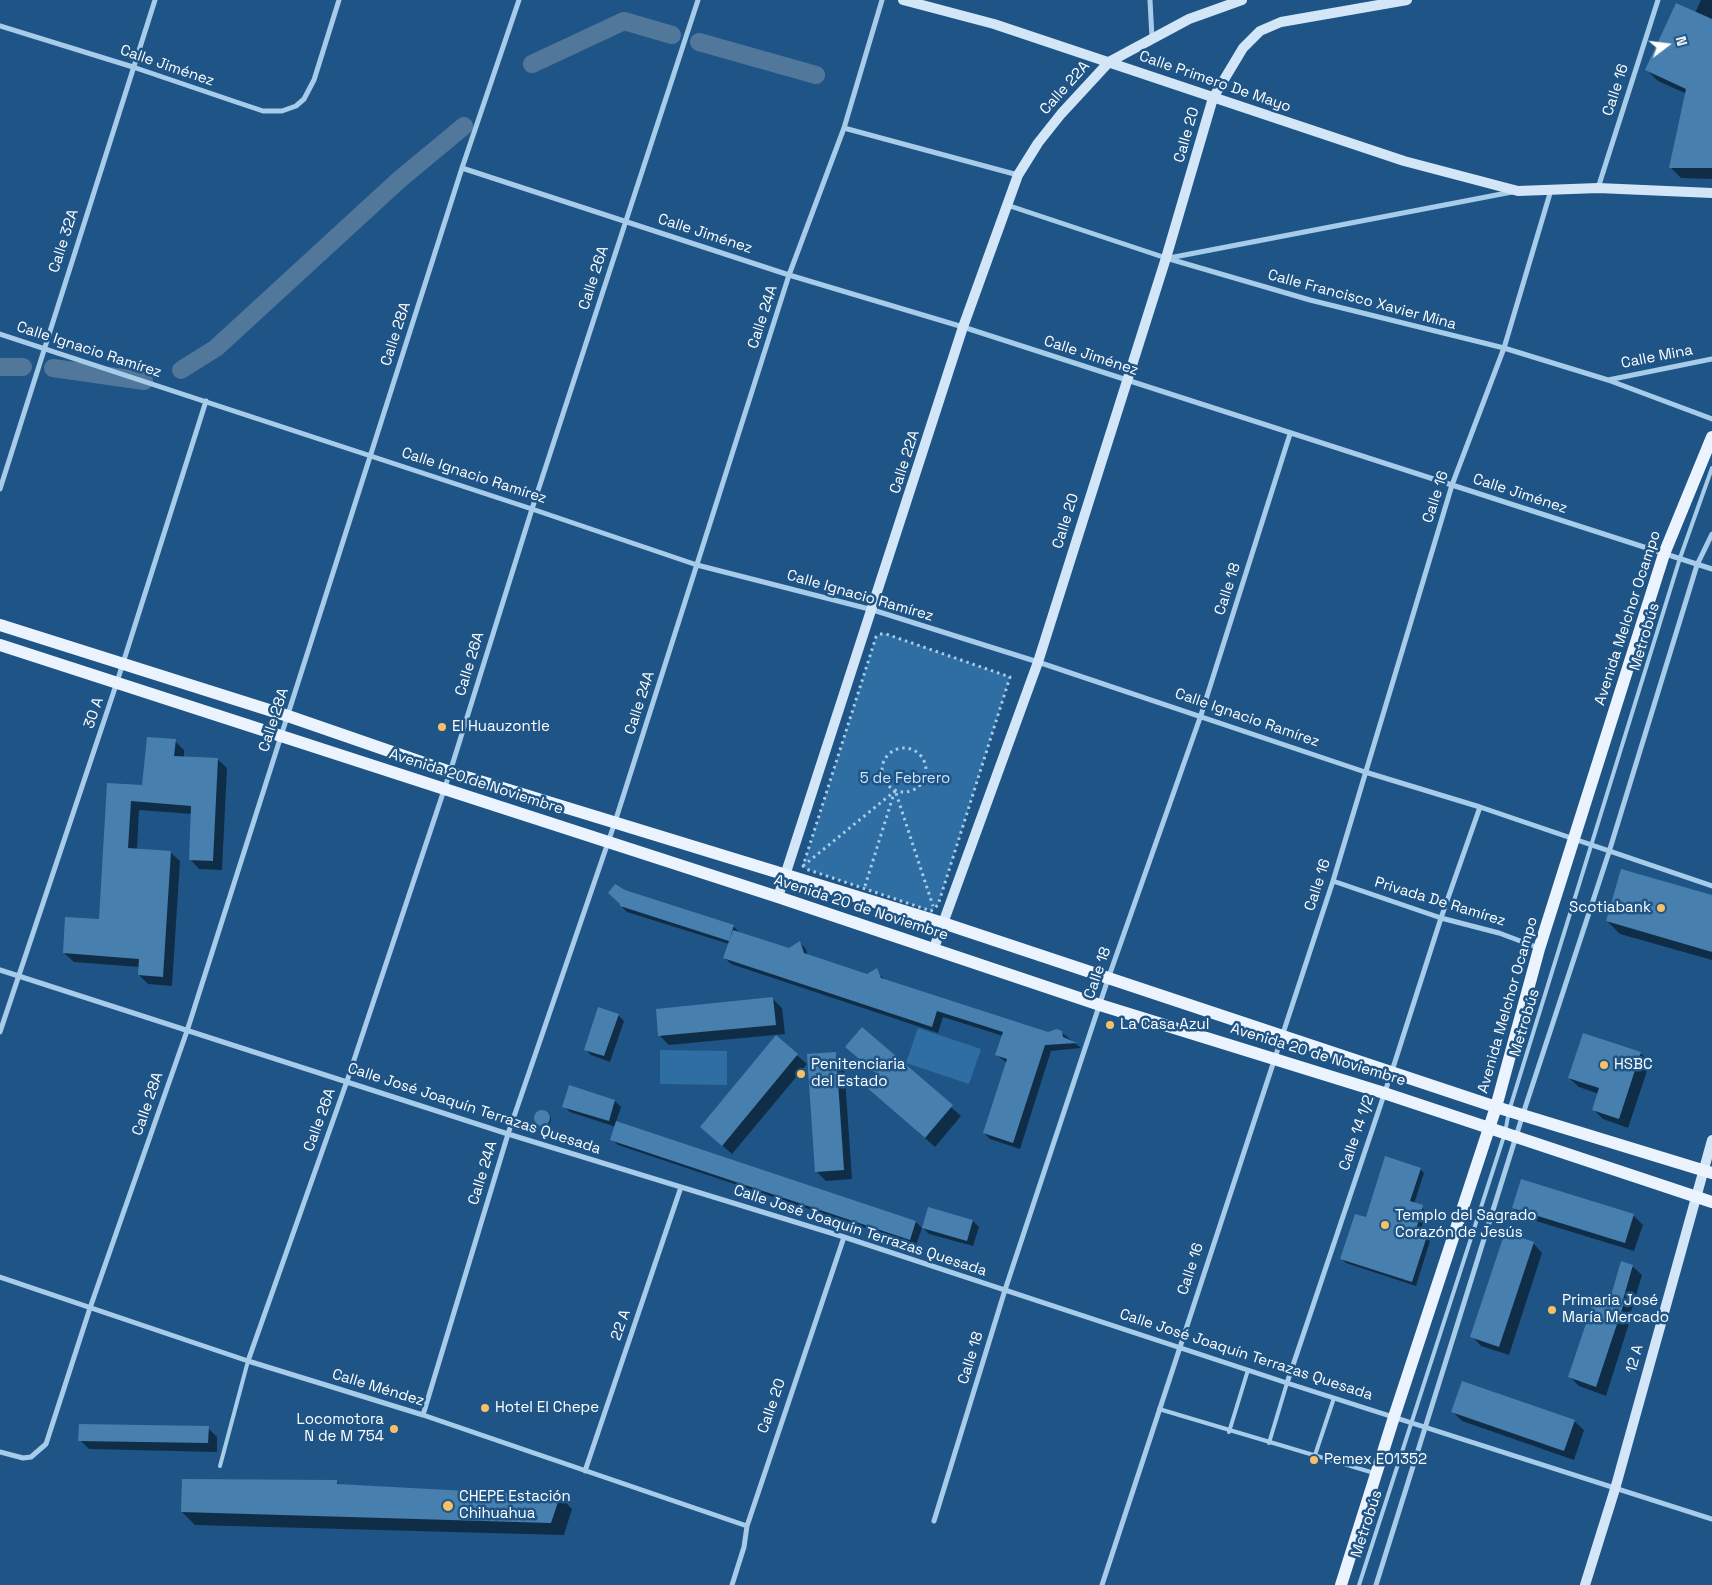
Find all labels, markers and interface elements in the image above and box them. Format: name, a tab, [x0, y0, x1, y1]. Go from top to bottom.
north arrow	[1642, 20, 1692, 70]
text: N	[1672, 34, 1691, 48]
street label: Calle Jiménez	[118, 41, 216, 91]
street label: Calle Primero De Mayo	[1137, 48, 1293, 116]
street label: Calle 22A	[1036, 57, 1094, 119]
street label: Calle 16	[1599, 62, 1633, 118]
street label: Calle 20	[1170, 105, 1204, 165]
street label: Calle 32A	[45, 207, 83, 275]
street label: Calle Jiménez	[655, 210, 755, 258]
street label: Calle 26A	[575, 244, 613, 312]
street label: Calle Francisco Xavier Mina	[1266, 266, 1458, 334]
street label: Calle 24A	[744, 283, 782, 351]
street label: Calle 28A	[377, 300, 415, 368]
street label: Calle Ignacio Ramírez	[14, 318, 164, 382]
street label: Calle Jiménez	[1041, 332, 1141, 380]
street label: Calle Mina	[1620, 341, 1694, 373]
street label: Calle 22A	[886, 428, 924, 496]
street label: Calle Ignacio Ramírez	[399, 444, 549, 508]
street label: Calle 16	[1419, 469, 1453, 525]
street label: Calle Jiménez	[1470, 470, 1570, 518]
street label: Calle 20	[1049, 491, 1083, 551]
street label: Avenida Melchor Ocampo	[1591, 528, 1665, 708]
street label: Calle 18	[1211, 561, 1245, 617]
street label: Calle Ignacio Ramírez	[785, 566, 935, 626]
street label: Metrobús	[1626, 601, 1664, 673]
street label: Calle 26A	[452, 630, 488, 698]
street label: Calle 24A	[621, 669, 659, 737]
street label: Calle Ignacio Ramírez	[1172, 685, 1322, 751]
street label: Calle 28A	[255, 686, 293, 754]
street label: 30 A	[80, 695, 108, 731]
place label: El Huauzontle	[452, 718, 550, 736]
marker: El Huauzontle	[436, 721, 448, 733]
street label: Avenida 20 de Noviembre	[387, 745, 565, 819]
park label: 5 de Febrero	[860, 770, 950, 788]
street label: Calle 16	[1301, 857, 1335, 913]
street label: Avenida 20 de Noviembre	[772, 871, 950, 945]
street label: Privada De Ramírez	[1372, 874, 1508, 930]
place label: Scotiabank	[1569, 899, 1651, 917]
marker: Scotiabank	[1655, 902, 1667, 914]
street label: Avenida Melchor Ocampo	[1474, 915, 1542, 1095]
street label: Calle 18	[1081, 945, 1115, 1001]
street label: Metrobús	[1506, 987, 1544, 1059]
place label: La Casa Azul	[1120, 1016, 1209, 1034]
marker: La Casa Azul	[1104, 1019, 1116, 1031]
street label: Avenida 20 de Noviembre	[1228, 1020, 1408, 1090]
place label: Penitenciaria del Estado	[811, 1056, 905, 1091]
place label: HSBC	[1614, 1056, 1653, 1074]
street label: Calle José Joaquín Terrazas Quesada	[345, 1059, 603, 1159]
marker: HSBC	[1598, 1059, 1610, 1071]
marker: Penitenciaria del Estado	[795, 1068, 807, 1080]
street label: Calle 28A	[129, 1070, 167, 1138]
street label: Calle 26A	[300, 1086, 340, 1154]
street label: Calle 14 1/2	[1336, 1093, 1378, 1173]
street label: Calle 24A	[465, 1139, 501, 1207]
street label: Calle José Joaquín Terrazas Quesada	[731, 1181, 989, 1281]
place label: Templo del Sagrado Corazón de Jesús	[1395, 1207, 1537, 1242]
marker: Templo del Sagrado Corazón de Jesús	[1379, 1219, 1391, 1231]
street label: Calle 16	[1174, 1241, 1208, 1297]
place label: Primaria José María Mercado	[1562, 1292, 1669, 1327]
marker: Primaria José María Mercado	[1546, 1304, 1558, 1316]
street label: Calle José Joaquín Terrazas Quesada	[1117, 1305, 1375, 1405]
street label: 22 A	[607, 1307, 635, 1343]
street label: Calle 18	[955, 1330, 987, 1386]
street label: 12 A	[1623, 1343, 1647, 1375]
street label: Calle Méndez	[330, 1365, 426, 1411]
street label: Calle 20	[754, 1376, 790, 1436]
place label: Hotel El Chepe	[495, 1399, 599, 1417]
marker: Hotel El Chepe	[479, 1402, 491, 1414]
place label: Locomotora N de M 754	[297, 1411, 384, 1446]
marker: Locomotora N de M 754	[388, 1423, 400, 1435]
place label: Pemex E01352	[1324, 1451, 1427, 1469]
marker: Pemex E01352	[1308, 1454, 1320, 1466]
place label: CHEPE Estación Chihuahua	[459, 1488, 571, 1523]
street label: Metrobús	[1348, 1488, 1386, 1560]
marker: CHEPE Estación Chihuahua	[441, 1499, 455, 1513]

